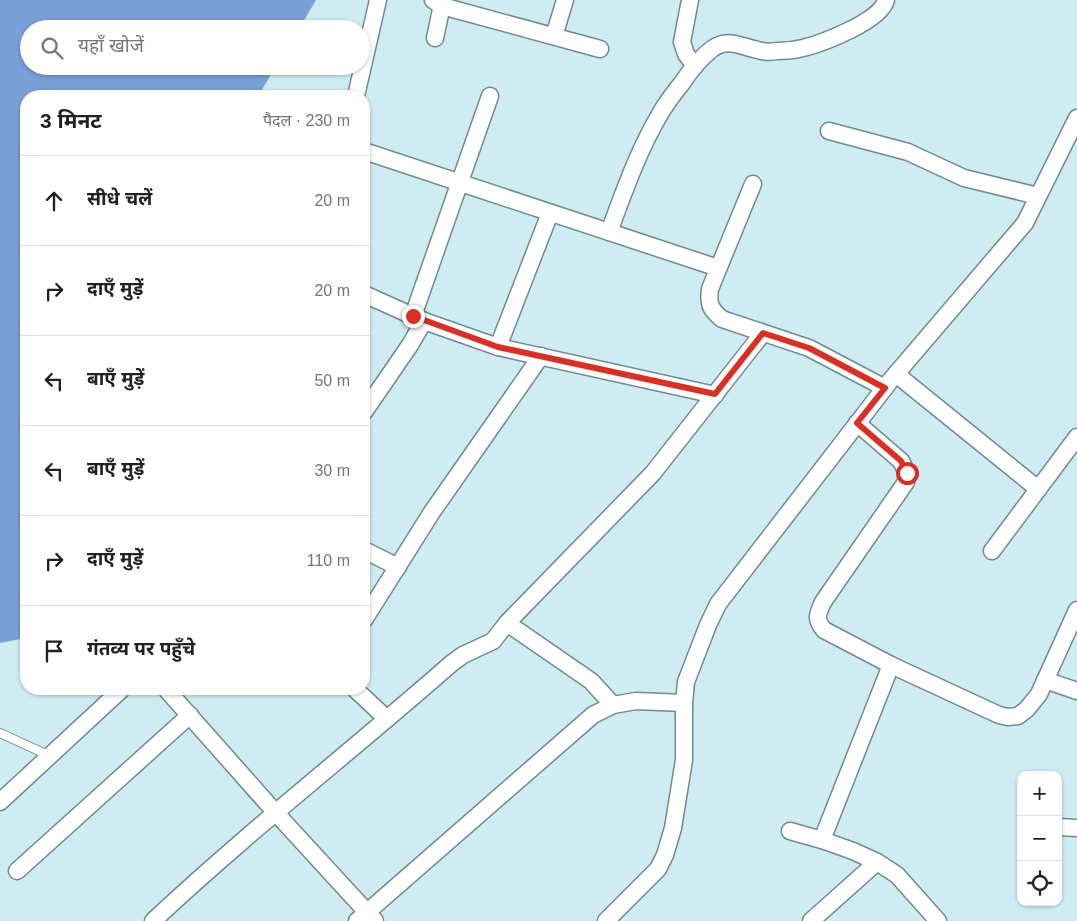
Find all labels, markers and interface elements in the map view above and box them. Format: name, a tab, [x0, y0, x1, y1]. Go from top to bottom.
search box	[20, 20, 370, 75]
icon: search	[38, 34, 66, 62]
text: यहाँ खोजें	[78, 35, 144, 56]
text: 3 मिनट	[40, 109, 102, 132]
text: पैदल · 230 m	[263, 112, 350, 129]
icon: ahead	[40, 187, 68, 215]
text: सीधे चलें	[87, 188, 152, 209]
text: 20 m	[314, 192, 350, 209]
icon: right	[40, 277, 68, 305]
text: दाएँ मुड़ें	[87, 278, 143, 299]
text: 20 m	[314, 282, 350, 299]
route end	[402, 305, 425, 328]
icon: left	[40, 367, 68, 395]
text: बाएँ मुड़ें	[87, 368, 144, 389]
text: 50 m	[314, 372, 350, 389]
icon: left	[40, 457, 68, 485]
text: बाएँ मुड़ें	[87, 458, 144, 479]
text: 30 m	[314, 462, 350, 479]
route start	[896, 462, 919, 485]
icon: right	[40, 547, 68, 575]
text: दाएँ मुड़ें	[87, 548, 143, 569]
text: 110 m	[307, 552, 350, 569]
icon: arrive	[40, 637, 68, 665]
text: गंतव्य पर पहुँचे	[87, 638, 195, 659]
map controls	[1017, 771, 1062, 906]
button: +	[1017, 771, 1062, 816]
button: −	[1017, 816, 1062, 861]
button: locate	[1017, 861, 1062, 906]

